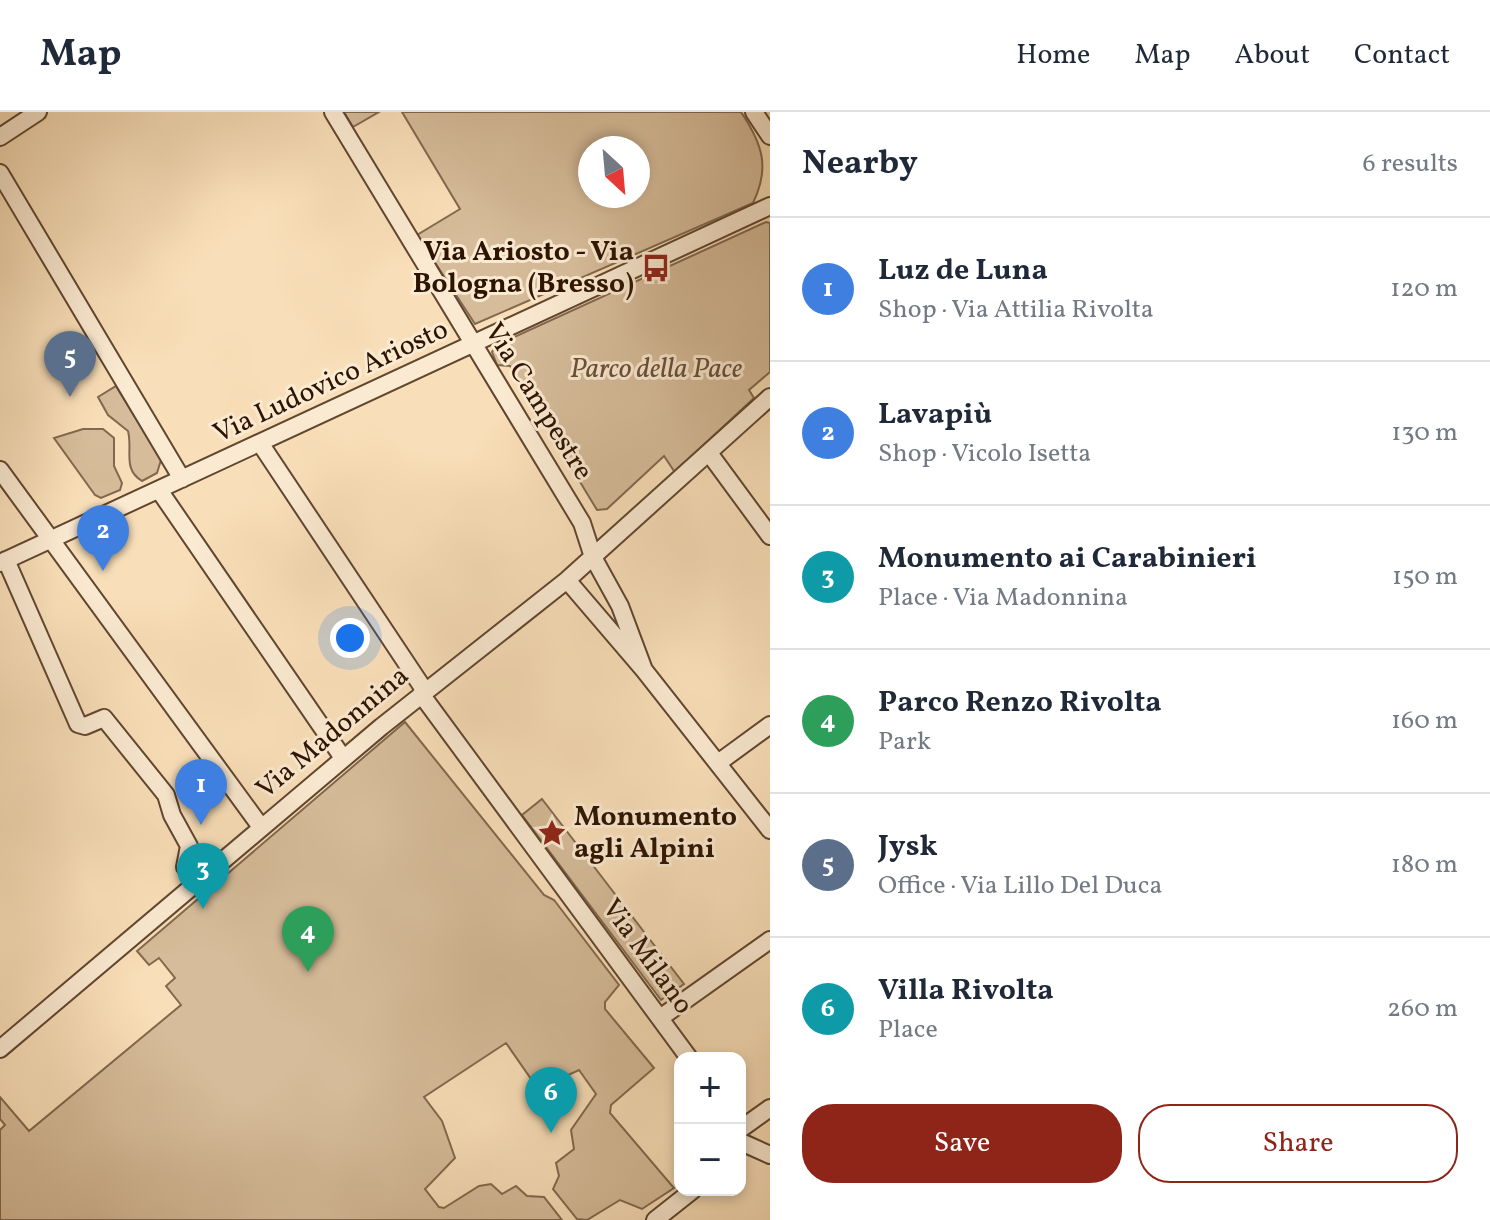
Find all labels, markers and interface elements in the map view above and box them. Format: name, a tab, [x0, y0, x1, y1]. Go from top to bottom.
text: Map	[40, 29, 121, 82]
text: Home	[1016, 36, 1090, 75]
text: Map	[1134, 36, 1190, 75]
text: About	[1234, 36, 1310, 75]
text: Contact	[1354, 36, 1450, 75]
north arrow	[578, 136, 650, 208]
text: Nearby	[802, 141, 918, 188]
text: 6 results	[1363, 146, 1458, 182]
place label: Via Ariosto - Via Bologna (Bresso)	[413, 233, 634, 304]
text: Luz de Luna	[878, 250, 1048, 292]
bus stop icon: Via Ariosto - Via Bologna (Bresso)	[641, 253, 671, 283]
text: 1	[823, 271, 833, 307]
text: 120 m	[1390, 271, 1458, 307]
text: Shop · Via Attilia Rivolta	[878, 292, 1154, 328]
street label: Via Ludovico Ariosto	[207, 310, 455, 454]
street label: Via Campestre	[474, 316, 602, 488]
pin: 5	[44, 331, 96, 397]
park label: Parco della Pace	[570, 350, 742, 389]
text: Lavapiù	[878, 394, 992, 436]
text: 2	[821, 415, 835, 451]
text: 130 m	[1391, 415, 1458, 451]
text: Shop · Vicolo Isetta	[878, 436, 1091, 472]
pin: 2	[77, 505, 129, 571]
text: Monumento ai Carabinieri	[878, 538, 1257, 580]
text: 3	[821, 559, 835, 595]
text: 150 m	[1392, 559, 1458, 595]
text: Place · Via Madonnina	[878, 580, 1128, 616]
your location	[330, 618, 370, 658]
street label: Via Madonnina	[248, 657, 418, 809]
text: Parco Renzo Rivolta	[878, 682, 1162, 724]
text: 4	[820, 703, 836, 739]
text: 160 m	[1391, 703, 1458, 739]
text: Park	[878, 724, 931, 760]
pin: 1	[175, 759, 227, 825]
place label: Monumento agli Alpini	[574, 798, 737, 869]
place icon: Monumento agli Alpini	[537, 818, 567, 848]
text: Jysk	[878, 826, 938, 868]
pin: 3	[177, 843, 229, 909]
text: 5	[822, 847, 834, 883]
text: 180 m	[1391, 847, 1458, 883]
text: Office · Via Lillo Del Duca	[878, 868, 1162, 904]
street label: Via Milano	[592, 891, 702, 1023]
pin: 4	[282, 906, 334, 972]
text: Villa Rivolta	[878, 970, 1054, 1012]
text: 6	[821, 991, 835, 1027]
text: 260 m	[1387, 991, 1458, 1027]
text: Place	[878, 1012, 938, 1048]
map controls	[674, 1052, 746, 1196]
button: +	[674, 1052, 746, 1124]
pin: 6	[525, 1067, 577, 1133]
button: Save	[802, 1104, 1122, 1183]
button: Share	[1138, 1104, 1458, 1183]
button: −	[674, 1124, 746, 1196]

